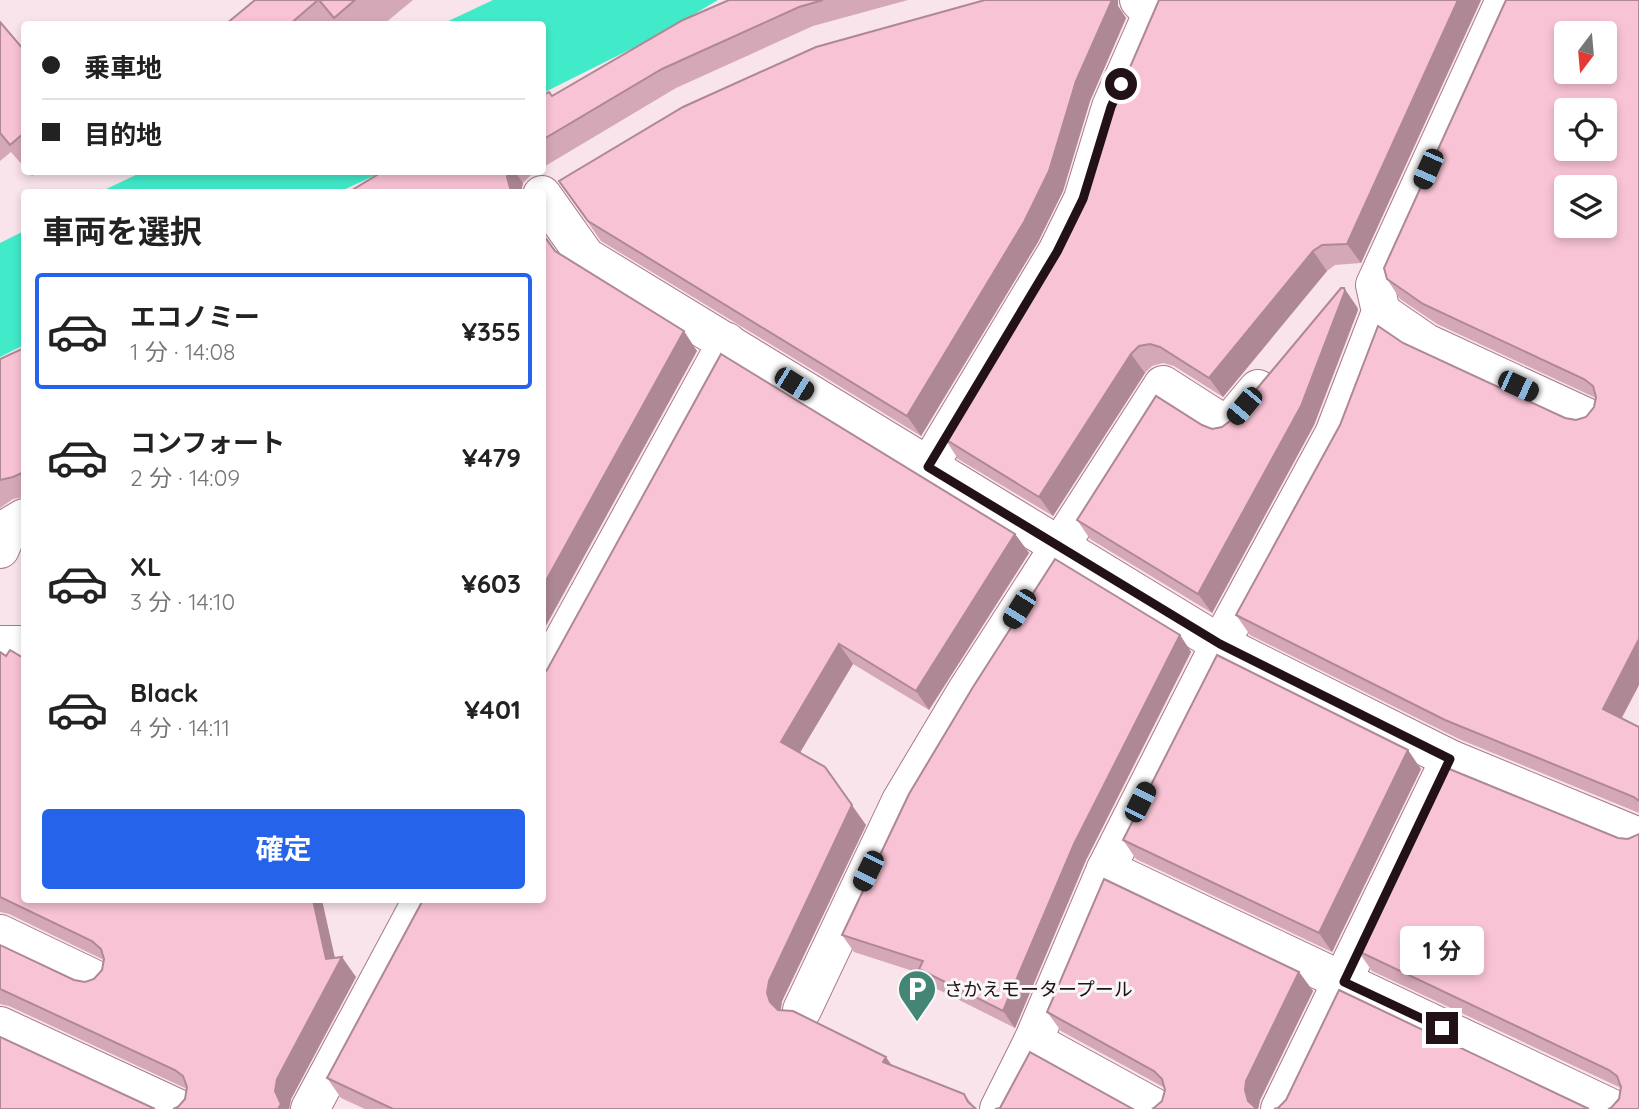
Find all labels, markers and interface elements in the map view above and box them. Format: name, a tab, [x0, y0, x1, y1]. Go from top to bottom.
north arrow	[1554, 21, 1617, 84]
map controls	[1554, 21, 1617, 238]
text: 乗車地	[84, 51, 162, 84]
route start	[1105, 68, 1137, 100]
button: locate	[1554, 98, 1617, 161]
text: 目的地	[84, 118, 162, 151]
car	[1410, 146, 1447, 192]
button: layers	[1554, 175, 1617, 238]
text: 車両を選択	[42, 211, 202, 251]
icon: car	[46, 300, 109, 363]
text: エコノミー	[130, 300, 260, 333]
text: ¥355	[462, 315, 521, 348]
text: 1 分 · 14:08	[130, 337, 236, 366]
car	[771, 364, 818, 404]
car	[1495, 368, 1542, 404]
car	[1223, 383, 1266, 429]
icon: car	[46, 426, 109, 489]
text: コンフォート	[130, 426, 285, 459]
text: ¥479	[462, 441, 521, 474]
text: 2 分 · 14:09	[130, 463, 240, 492]
text: XL	[130, 550, 162, 583]
icon: car	[46, 552, 109, 615]
text: ¥603	[461, 567, 521, 600]
car	[999, 586, 1040, 632]
text: 3 分 · 14:10	[130, 587, 235, 616]
text: Black	[130, 676, 199, 709]
icon: car	[46, 678, 109, 741]
text: ¥401	[464, 693, 521, 726]
text: 4 分 · 14:11	[130, 713, 230, 742]
car	[1122, 779, 1159, 825]
button: 確定	[42, 809, 525, 889]
car	[850, 848, 887, 894]
callout: 1 分	[1400, 926, 1484, 976]
text: 1 分	[1423, 936, 1461, 965]
parking icon: さかえモータープール	[896, 968, 938, 1023]
place label: さかえモータープール	[944, 977, 1133, 1001]
route end	[1426, 1012, 1458, 1044]

